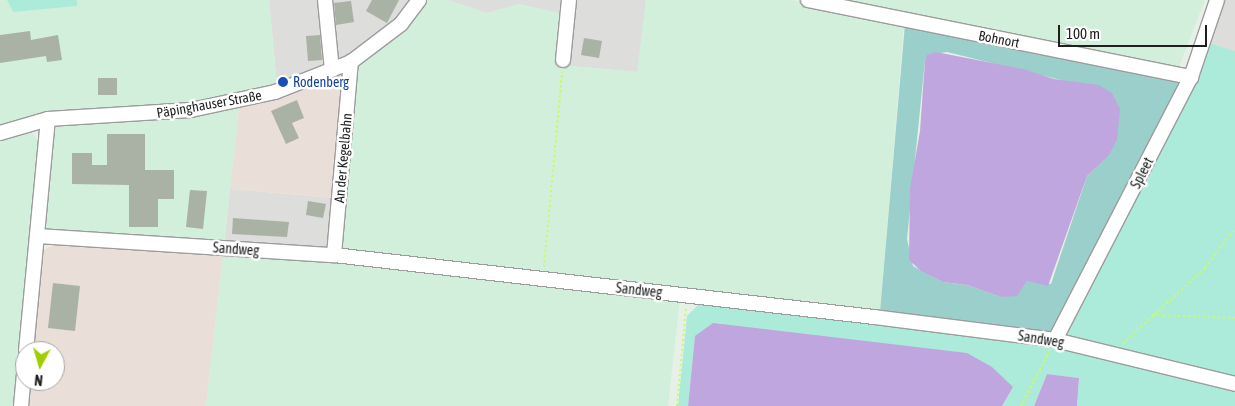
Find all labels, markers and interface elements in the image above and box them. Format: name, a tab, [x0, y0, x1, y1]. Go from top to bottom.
scale bar	[1060, 15, 1209, 47]
text: 100 m	[1066, 25, 1100, 42]
street label: Bohnort	[977, 27, 1021, 51]
place label: Rodenberg	[293, 74, 349, 90]
marker: Rodenberg	[277, 76, 289, 88]
street label: Päpinghauser Straße	[155, 86, 263, 122]
street label: An der Kegelbahn	[331, 112, 355, 204]
street label: Spleet	[1127, 155, 1157, 191]
street label: Sandweg	[212, 239, 260, 259]
street label: Sandweg	[615, 279, 663, 301]
street label: Sandweg	[1017, 327, 1065, 351]
north arrow	[15, 341, 65, 391]
text: N	[34, 372, 43, 388]

